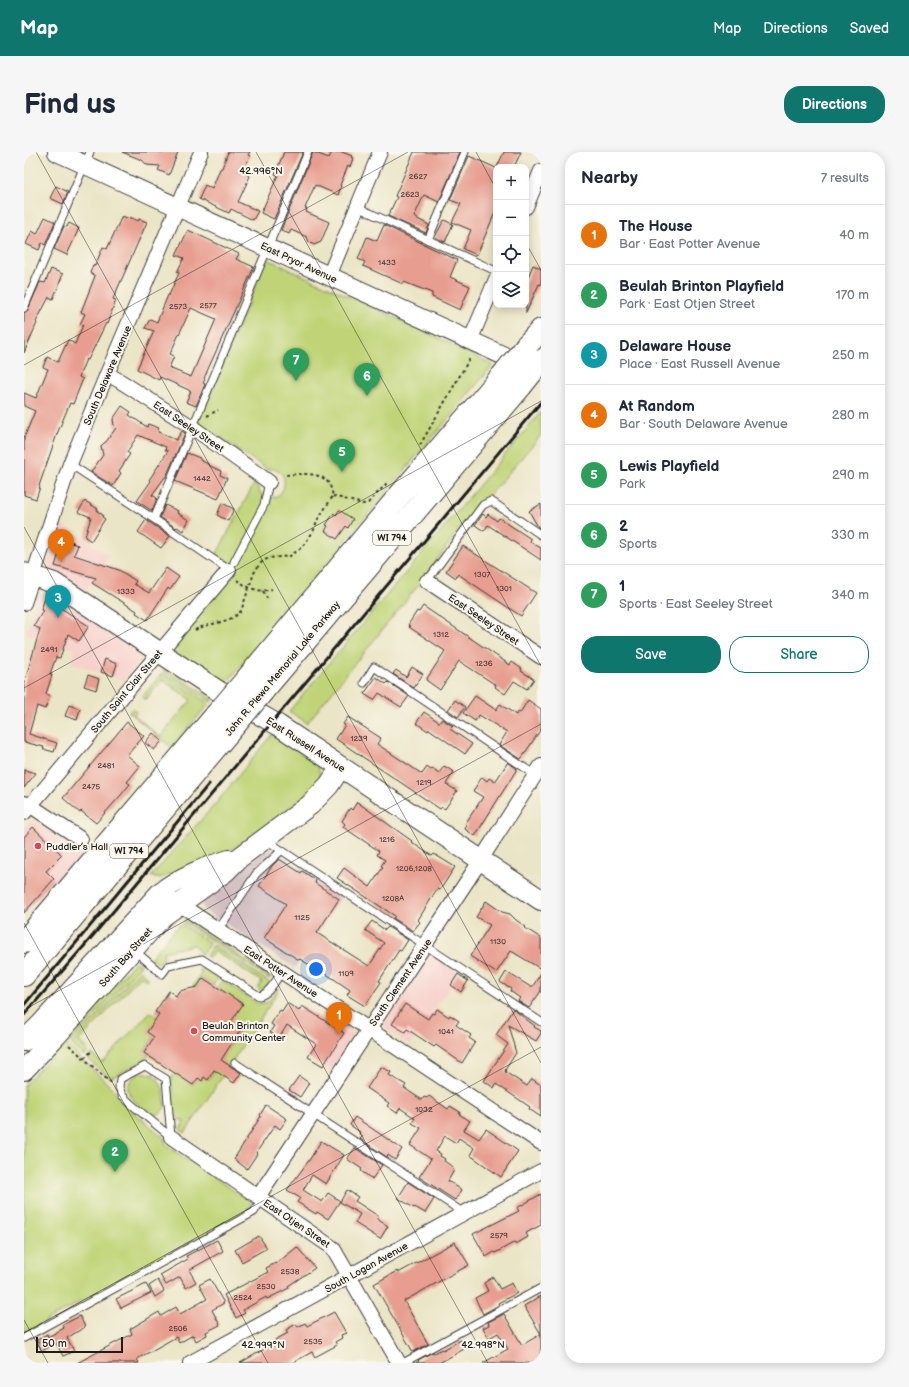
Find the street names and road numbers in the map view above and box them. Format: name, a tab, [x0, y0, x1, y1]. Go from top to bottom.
street label: East Pryor Avenue	[258, 240, 339, 286]
street label: South Delaware Avenue	[81, 324, 134, 427]
street label: East Seeley Street	[151, 399, 226, 455]
road number: WI 794	[373, 531, 411, 545]
street label: East Seeley Street	[446, 592, 521, 648]
street label: John R. Plewa Memorial Lake Parkway	[223, 599, 343, 738]
street label: South Saint Clair Street	[89, 648, 165, 736]
street label: East Russell Avenue	[264, 715, 347, 775]
road number: WI 794	[110, 844, 148, 858]
street label: South Bay Street	[97, 925, 155, 990]
street label: South Clement Avenue	[367, 937, 435, 1029]
street label: East Potter Avenue	[241, 943, 320, 1000]
street label: East Otjen Street	[261, 1197, 332, 1251]
street label: South Logan Avenue	[323, 1240, 410, 1296]

